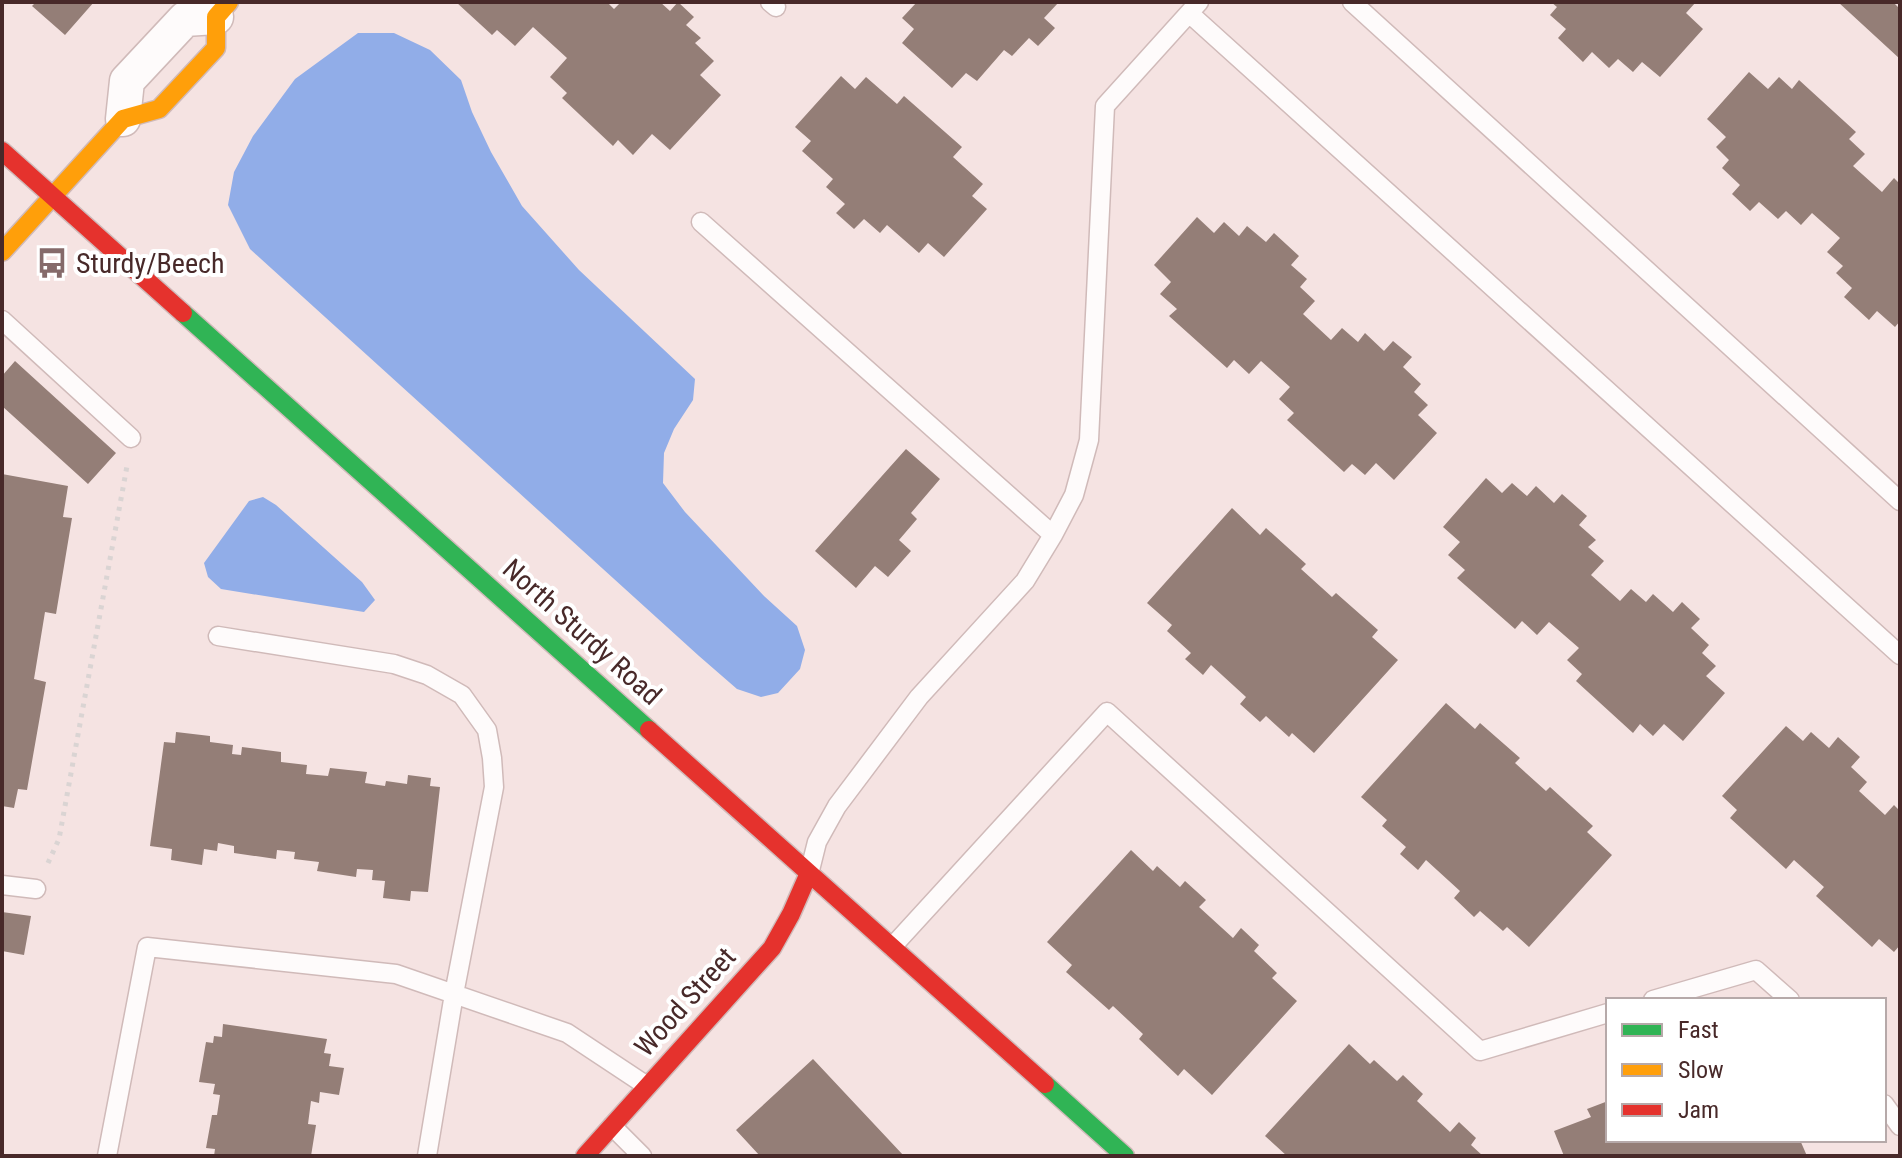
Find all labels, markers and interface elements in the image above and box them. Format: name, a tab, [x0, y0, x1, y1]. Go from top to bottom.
bus stop icon: Sturdy/Beech	[35, 246, 69, 280]
place label: Sturdy/Beech	[76, 247, 225, 280]
street label: North Sturdy Road	[496, 552, 668, 712]
street label: Wood Street	[628, 941, 742, 1063]
legend	[1606, 998, 1886, 1142]
text: Fast	[1678, 1016, 1719, 1044]
text: Slow	[1678, 1056, 1724, 1084]
text: Jam	[1678, 1096, 1719, 1124]

